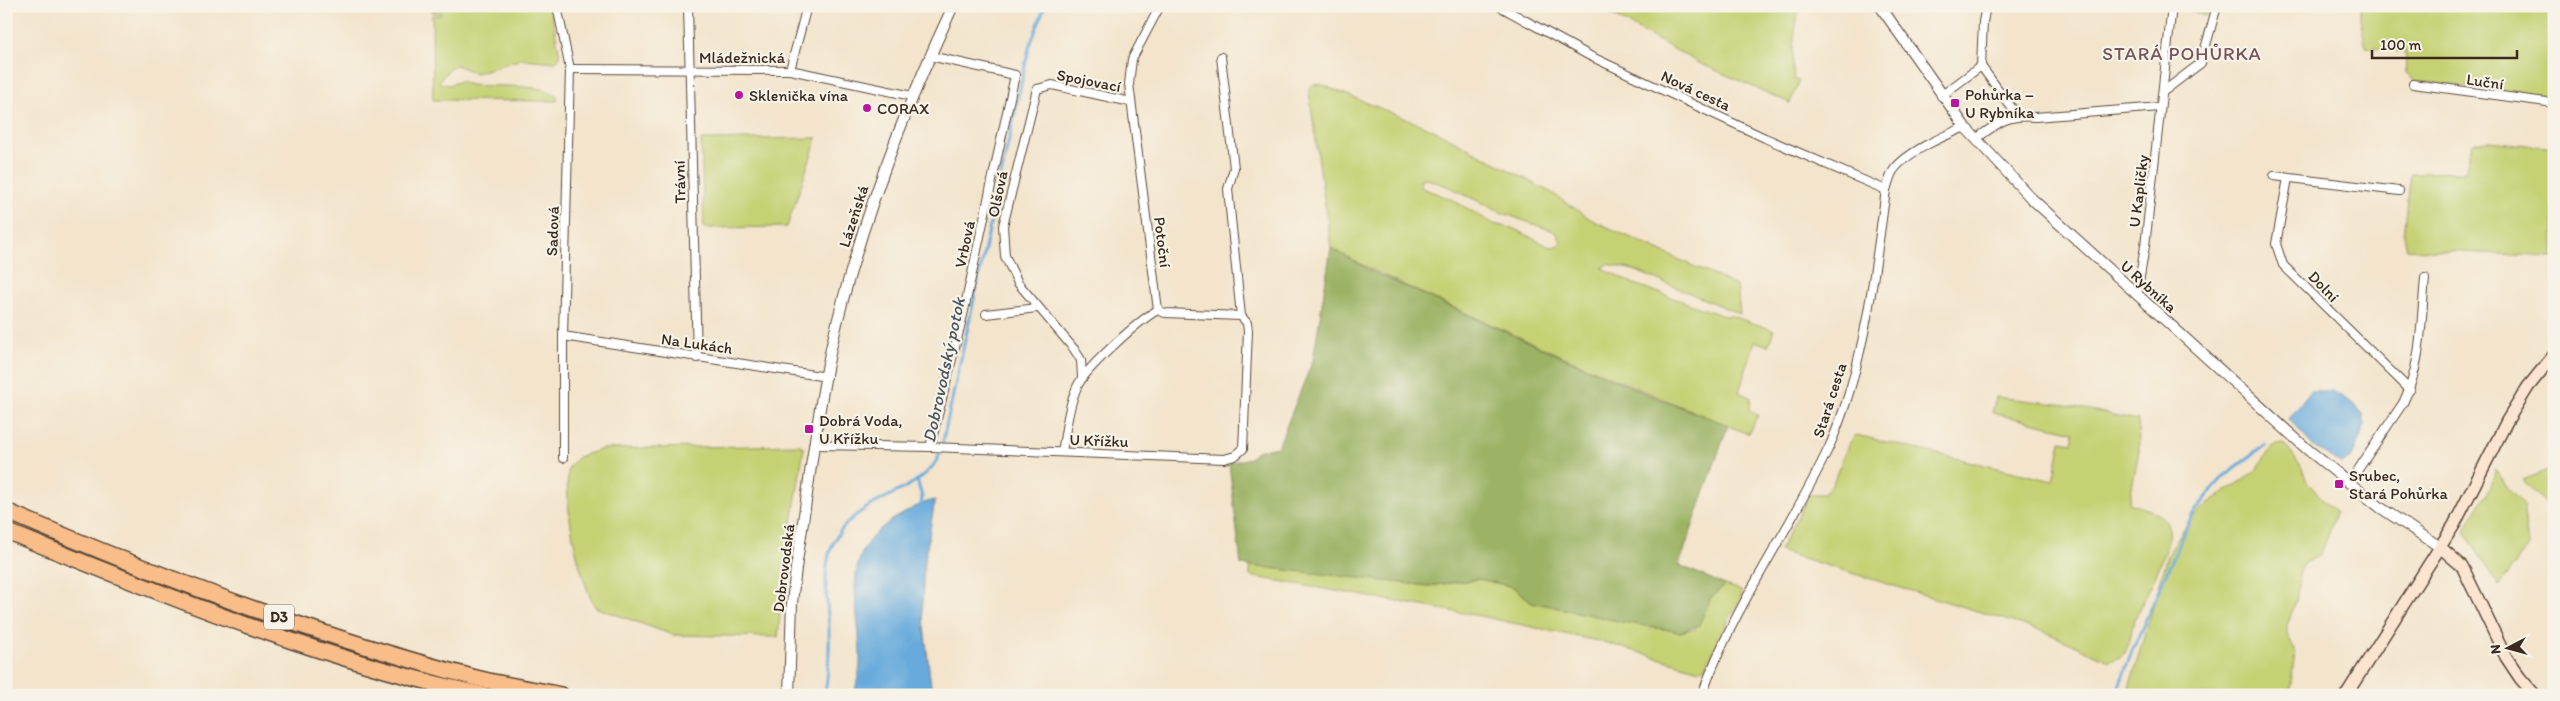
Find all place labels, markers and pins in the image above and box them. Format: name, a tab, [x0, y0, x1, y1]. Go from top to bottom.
place label: Pohůrka – U Rybníka	[1965, 85, 2035, 122]
place label: Sklenička vína	[749, 86, 849, 105]
marker: Sklenička vína	[733, 89, 745, 101]
marker: Pohůrka – U Rybníka	[1949, 97, 1961, 109]
place label: CORAX	[877, 99, 929, 118]
marker: CORAX	[861, 102, 873, 114]
place label: Dobrá Voda, U Křížku	[819, 411, 902, 448]
marker: Dobrá Voda, U Křížku	[803, 423, 815, 435]
place label: Srubec, Stará Pohůrka	[2349, 466, 2448, 503]
marker: Srubec, Stará Pohůrka	[2333, 478, 2345, 490]

